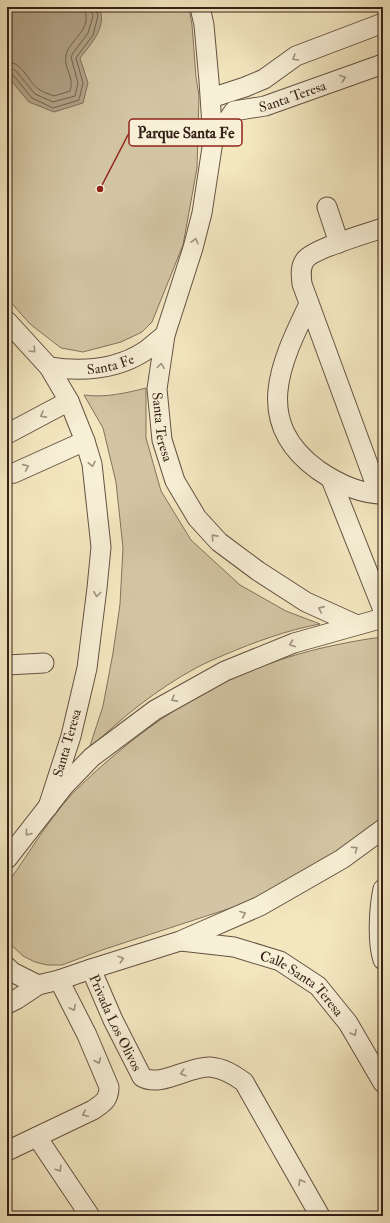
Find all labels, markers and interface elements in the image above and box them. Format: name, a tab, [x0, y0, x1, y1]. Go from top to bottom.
one-way arrow	[292, 53, 299, 60]
one-way arrow	[339, 75, 346, 83]
street label: Santa Teresa	[258, 76, 328, 115]
callout: Parque Santa Fe	[129, 119, 242, 146]
text: Parque Santa Fe	[138, 124, 235, 144]
one-way arrow	[190, 237, 199, 244]
one-way arrow	[28, 345, 36, 353]
street label: Santa Fe	[86, 350, 137, 378]
one-way arrow	[156, 362, 165, 369]
street label: Santa Teresa	[149, 391, 177, 464]
one-way arrow	[40, 410, 47, 417]
one-way arrow	[87, 461, 95, 468]
one-way arrow	[22, 464, 30, 472]
one-way arrow	[212, 534, 219, 541]
one-way arrow	[93, 591, 102, 597]
one-way arrow	[318, 606, 326, 614]
one-way arrow	[288, 639, 295, 648]
one-way arrow	[171, 695, 178, 702]
street label: Santa Teresa	[49, 707, 85, 779]
one-way arrow	[25, 828, 32, 835]
one-way arrow	[351, 847, 358, 854]
one-way arrow	[239, 910, 246, 918]
street label: Calle Santa Teresa	[258, 947, 347, 1020]
one-way arrow	[117, 955, 124, 964]
street label: Privada Los Olivos	[86, 972, 146, 1074]
one-way arrow	[68, 1003, 76, 1011]
one-way arrow	[350, 1029, 357, 1036]
one-way arrow	[93, 1056, 101, 1064]
one-way arrow	[180, 1068, 187, 1077]
one-way arrow	[82, 1109, 90, 1117]
one-way arrow	[54, 1165, 62, 1172]
one-way arrow	[298, 1179, 305, 1186]

